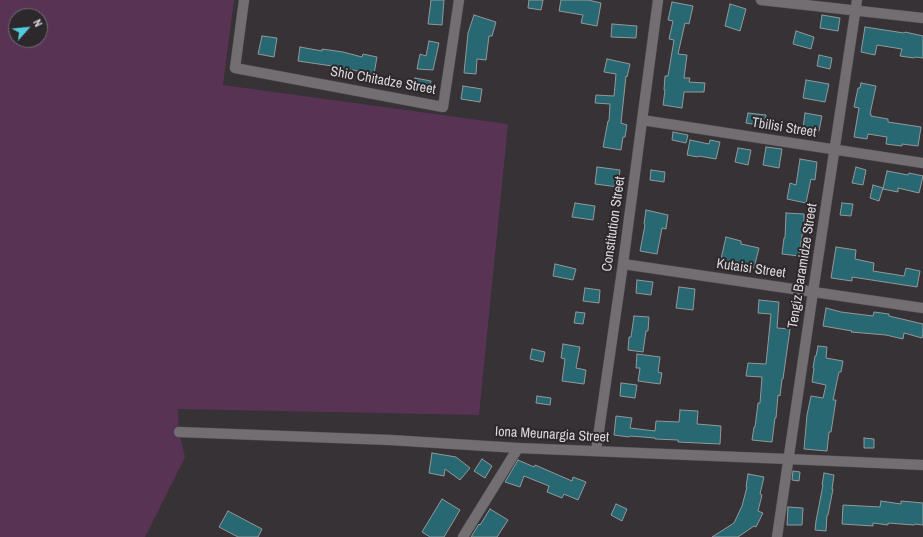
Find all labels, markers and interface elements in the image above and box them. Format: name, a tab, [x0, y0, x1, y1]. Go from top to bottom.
north arrow	[8, 8, 48, 48]
text: N	[30, 17, 46, 29]
street label: Shio Chitadze Street	[329, 63, 437, 99]
street label: Tbilisi Street	[751, 115, 817, 141]
street label: Constitution Street	[599, 175, 629, 273]
street label: Tengiz Baramidze Street	[785, 202, 821, 330]
street label: Kutaisi Street	[715, 256, 787, 282]
street label: Iona Meunargia Street	[495, 424, 609, 446]

